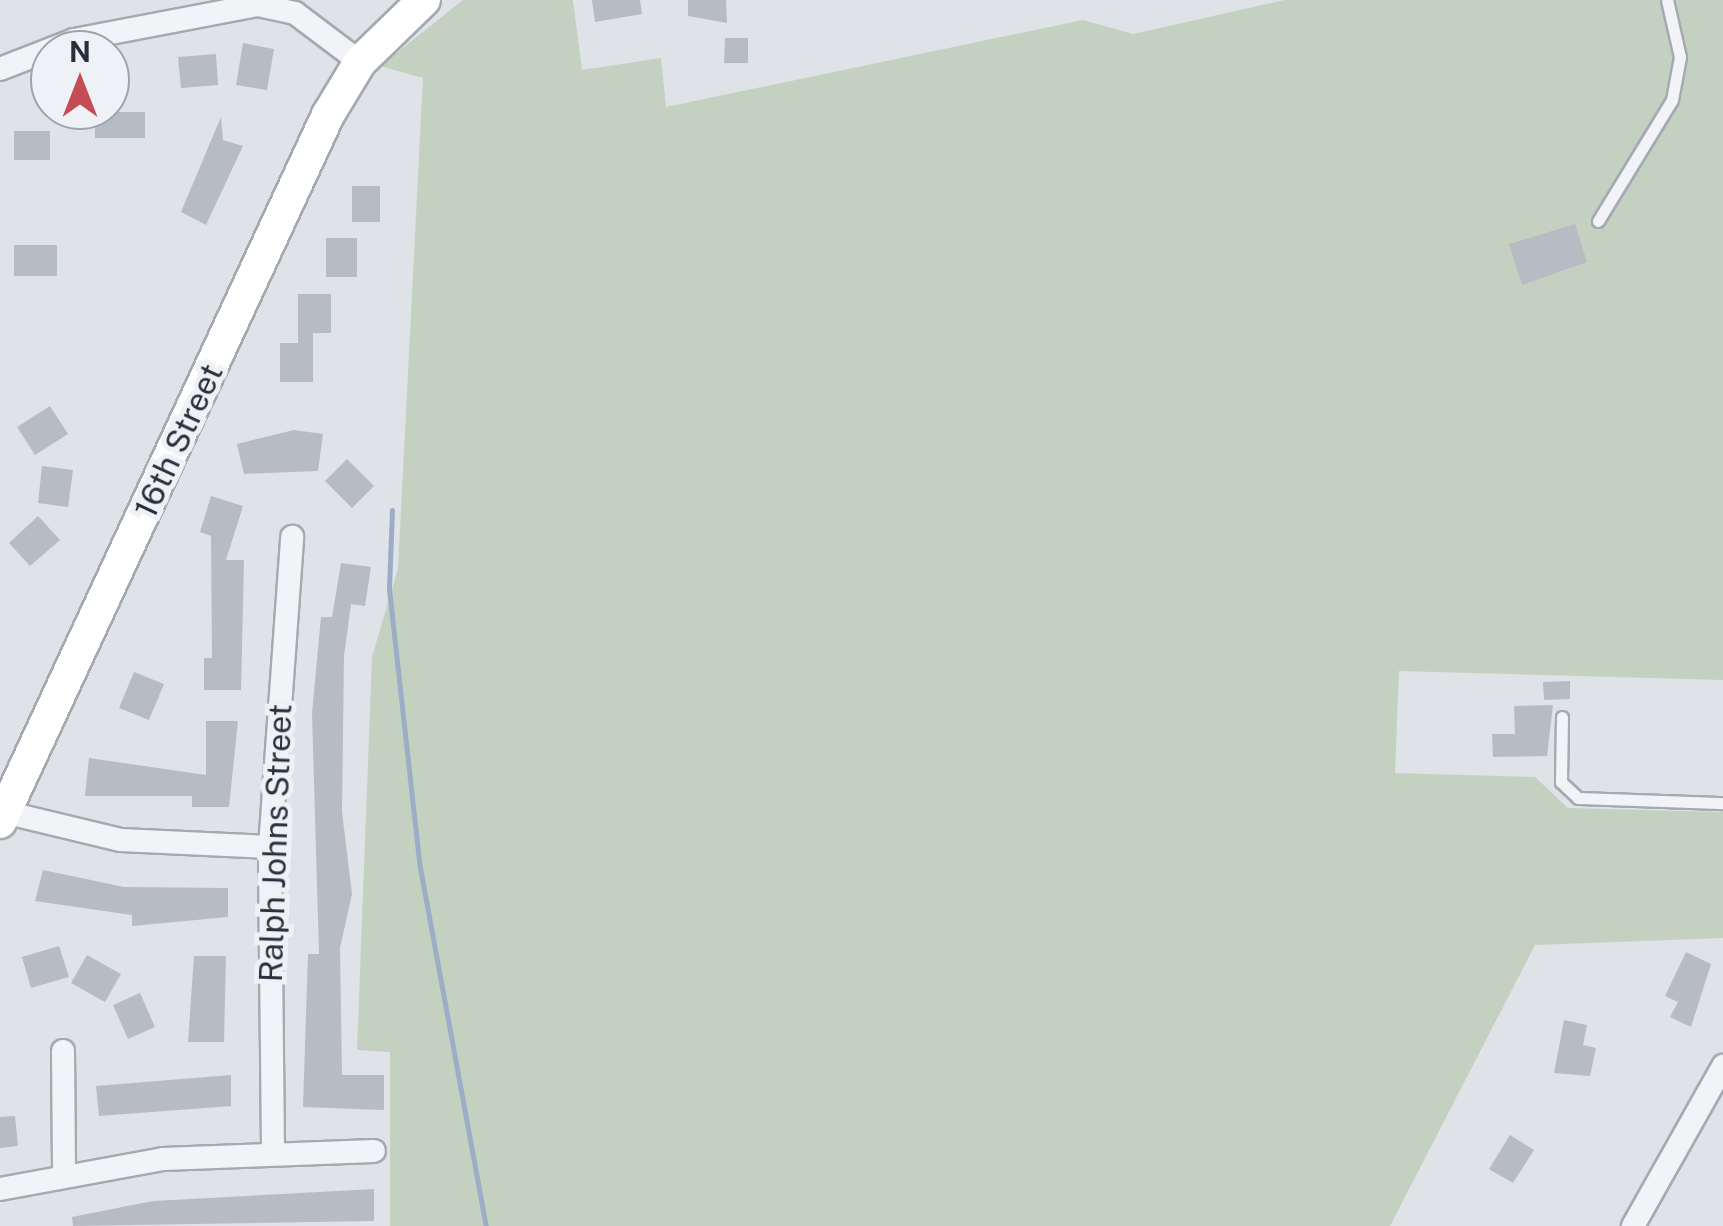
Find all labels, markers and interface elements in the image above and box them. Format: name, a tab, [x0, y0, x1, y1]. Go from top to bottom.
north arrow	[30, 30, 130, 130]
text: N	[69, 35, 91, 68]
street label: 16th Street	[127, 358, 231, 524]
street label: Ralph Johns Street	[252, 703, 300, 983]

